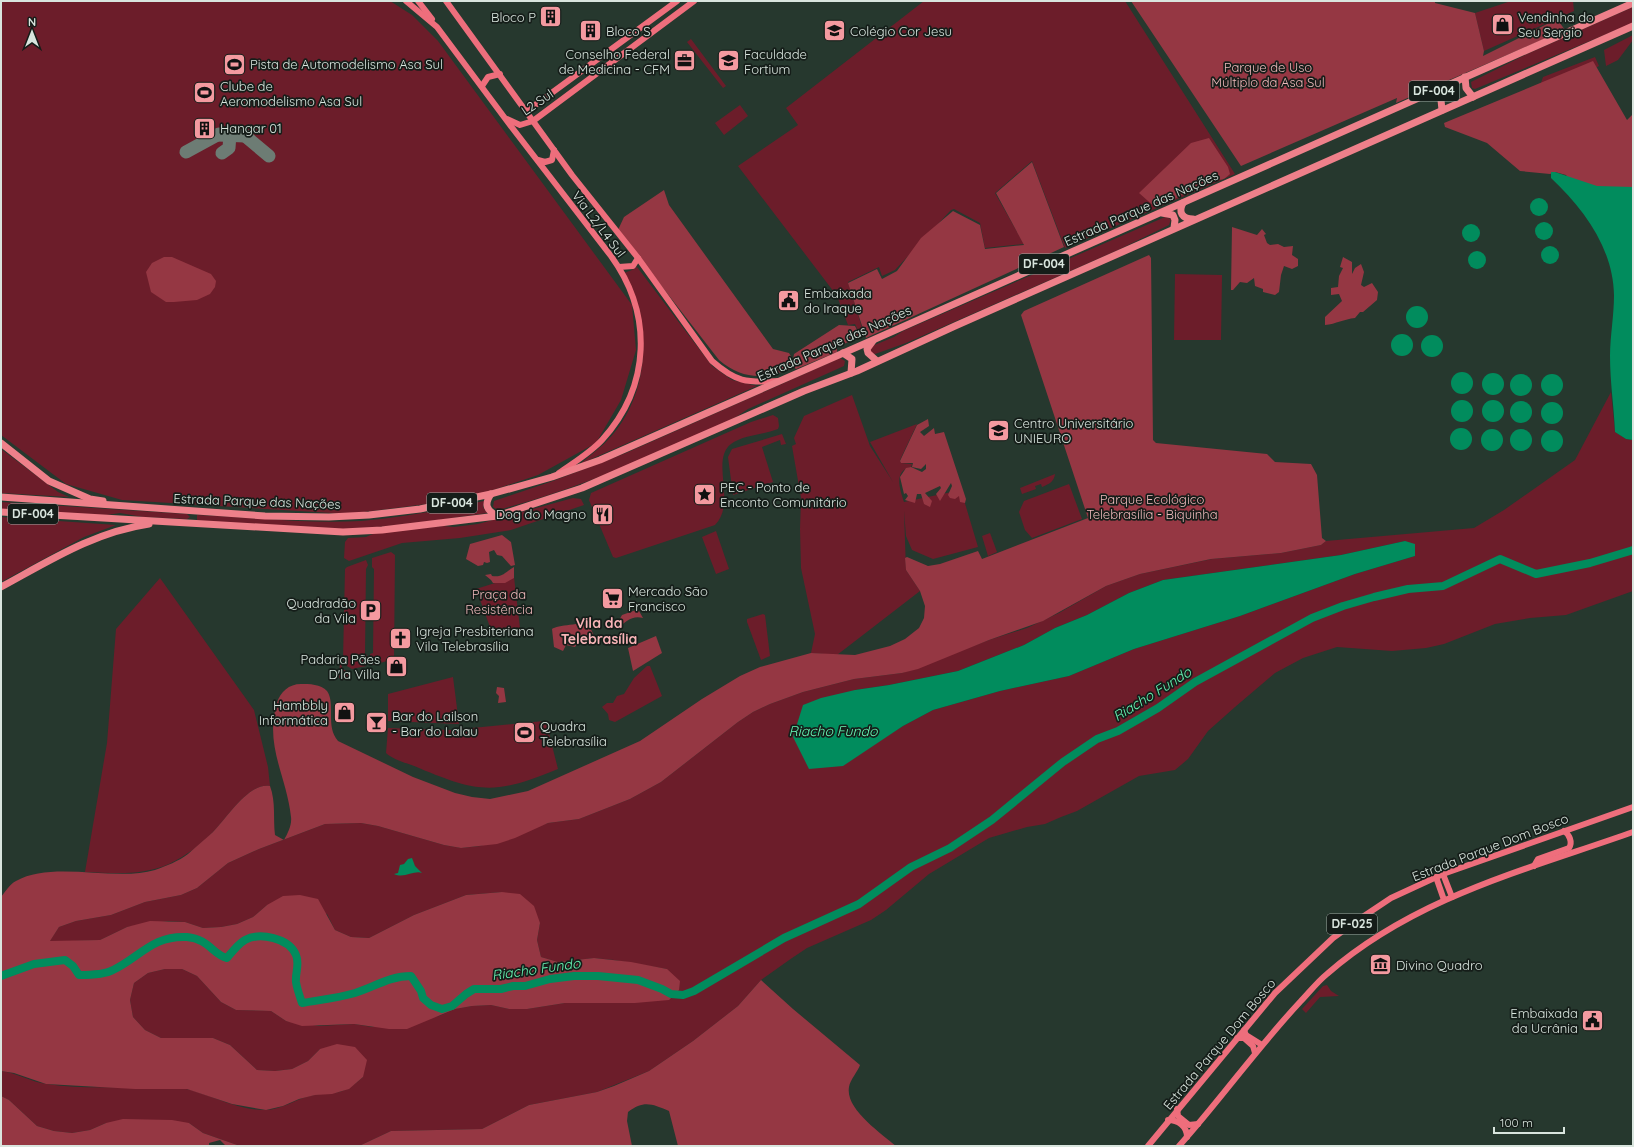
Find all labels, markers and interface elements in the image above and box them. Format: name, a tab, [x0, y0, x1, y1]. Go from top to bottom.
building icon: Bloco P	[538, 4, 564, 30]
place label: Bloco P	[491, 9, 536, 25]
place label: Vendinha do Seu Sergio	[1518, 9, 1594, 40]
shop icon: Vendinha do Seu Sergio	[1490, 11, 1516, 37]
north arrow	[12, 12, 52, 52]
text: N	[28, 15, 36, 29]
building icon: Bloco S	[578, 18, 604, 44]
school or university icon: Colégio Cor Jesu	[822, 18, 848, 44]
place label: Bloco S	[606, 23, 651, 39]
place label: Colégio Cor Jesu	[850, 23, 952, 39]
place label: Conselho Federal de Medicina - CFM	[559, 46, 670, 77]
place label: Faculdade Fortium	[744, 46, 807, 77]
office icon: Conselho Federal de Medicina - CFM	[672, 48, 698, 74]
school or university icon: Faculdade Fortium	[716, 48, 742, 74]
sports icon: Pista de Automodelismo Asa Sul	[221, 51, 247, 77]
place label: Pista de Automodelismo Asa Sul	[250, 56, 443, 72]
park label: Parque de Uso Múltiplo da Asa Sul	[1211, 59, 1325, 90]
place label: Clube de Aeromodelismo Asa Sul	[220, 78, 362, 109]
sports icon: Clube de Aeromodelismo Asa Sul	[191, 80, 217, 106]
road number: DF-004	[1409, 81, 1459, 101]
street label: L2 Sul	[518, 85, 556, 119]
building icon: Hangar 01	[191, 115, 217, 141]
place label: Hangar 01	[220, 120, 282, 136]
street label: Estrada Parque das Nações	[1061, 167, 1221, 249]
street label: Via L2/L4 Sul	[569, 188, 629, 260]
road number: DF-004	[1019, 254, 1069, 274]
place label: Embaixada do Iraque	[804, 285, 872, 316]
public building icon: Embaixada do Iraque	[775, 287, 801, 313]
street label: Estrada Parque das Nações	[754, 302, 914, 384]
place label: Centro Universitário UNIEURO	[1014, 415, 1134, 446]
school or university icon: Centro Universitário UNIEURO	[985, 417, 1011, 443]
place label: PEC - Ponto de Enconto Comunitário	[720, 479, 847, 510]
place icon: PEC - Ponto de Enconto Comunitário	[691, 481, 717, 507]
street label: Estrada Parque das Nações	[173, 490, 341, 512]
park label: Parque Ecológico Telebrasília - Biquinha	[1086, 491, 1218, 522]
road number: DF-004	[427, 493, 477, 513]
restaurant icon: Dog do Magno	[589, 501, 615, 527]
road number: DF-004	[8, 504, 58, 524]
place label: Dog do Magno	[496, 506, 586, 522]
place label: Mercado São Francisco	[628, 583, 708, 614]
supermarket icon: Mercado São Francisco	[600, 585, 626, 611]
park label: Praça da Resistência	[465, 586, 533, 617]
place label: Quadradão da Vila	[286, 595, 356, 626]
parking icon: Quadradão da Vila	[358, 597, 384, 623]
district label: Vila da Telebrasília	[561, 614, 637, 648]
place label: Igreja Presbiteriana Vila Telebrasília	[416, 623, 534, 654]
church icon: Igreja Presbiteriana Vila Telebrasília	[388, 625, 414, 651]
place label: Padaria Pães D'la Villa	[300, 651, 380, 682]
shop icon: Padaria Pães D'la Villa	[383, 653, 409, 679]
water label: Riacho Fundo	[1109, 662, 1195, 725]
place label: Hambbly Informática	[259, 697, 328, 728]
shop icon: Hambbly Informática	[331, 699, 357, 725]
place label: Bar do Lailson - Bar do Lalau	[392, 708, 478, 739]
bar icon: Bar do Lailson - Bar do Lalau	[363, 710, 389, 736]
place label: Quadra Telebrasília	[540, 718, 607, 749]
sports icon: Quadra Telebrasília	[511, 720, 537, 746]
water label: Riacho Fundo	[788, 722, 878, 740]
street label: Estrada Parque Dom Bosco	[1410, 810, 1571, 884]
road number: DF-025	[1327, 914, 1377, 934]
museum icon: Divino Quadro	[1368, 952, 1394, 978]
water label: Riacho Fundo	[491, 954, 582, 984]
place label: Divino Quadro	[1396, 957, 1483, 973]
street label: Estrada Parque Dom Bosco	[1160, 975, 1279, 1113]
place label: Embaixada da Ucrânia	[1510, 1005, 1578, 1036]
public building icon: Embaixada da Ucrânia	[1580, 1007, 1606, 1033]
scale bar	[1494, 1109, 1564, 1135]
text: 100 m	[1500, 1115, 1533, 1130]

